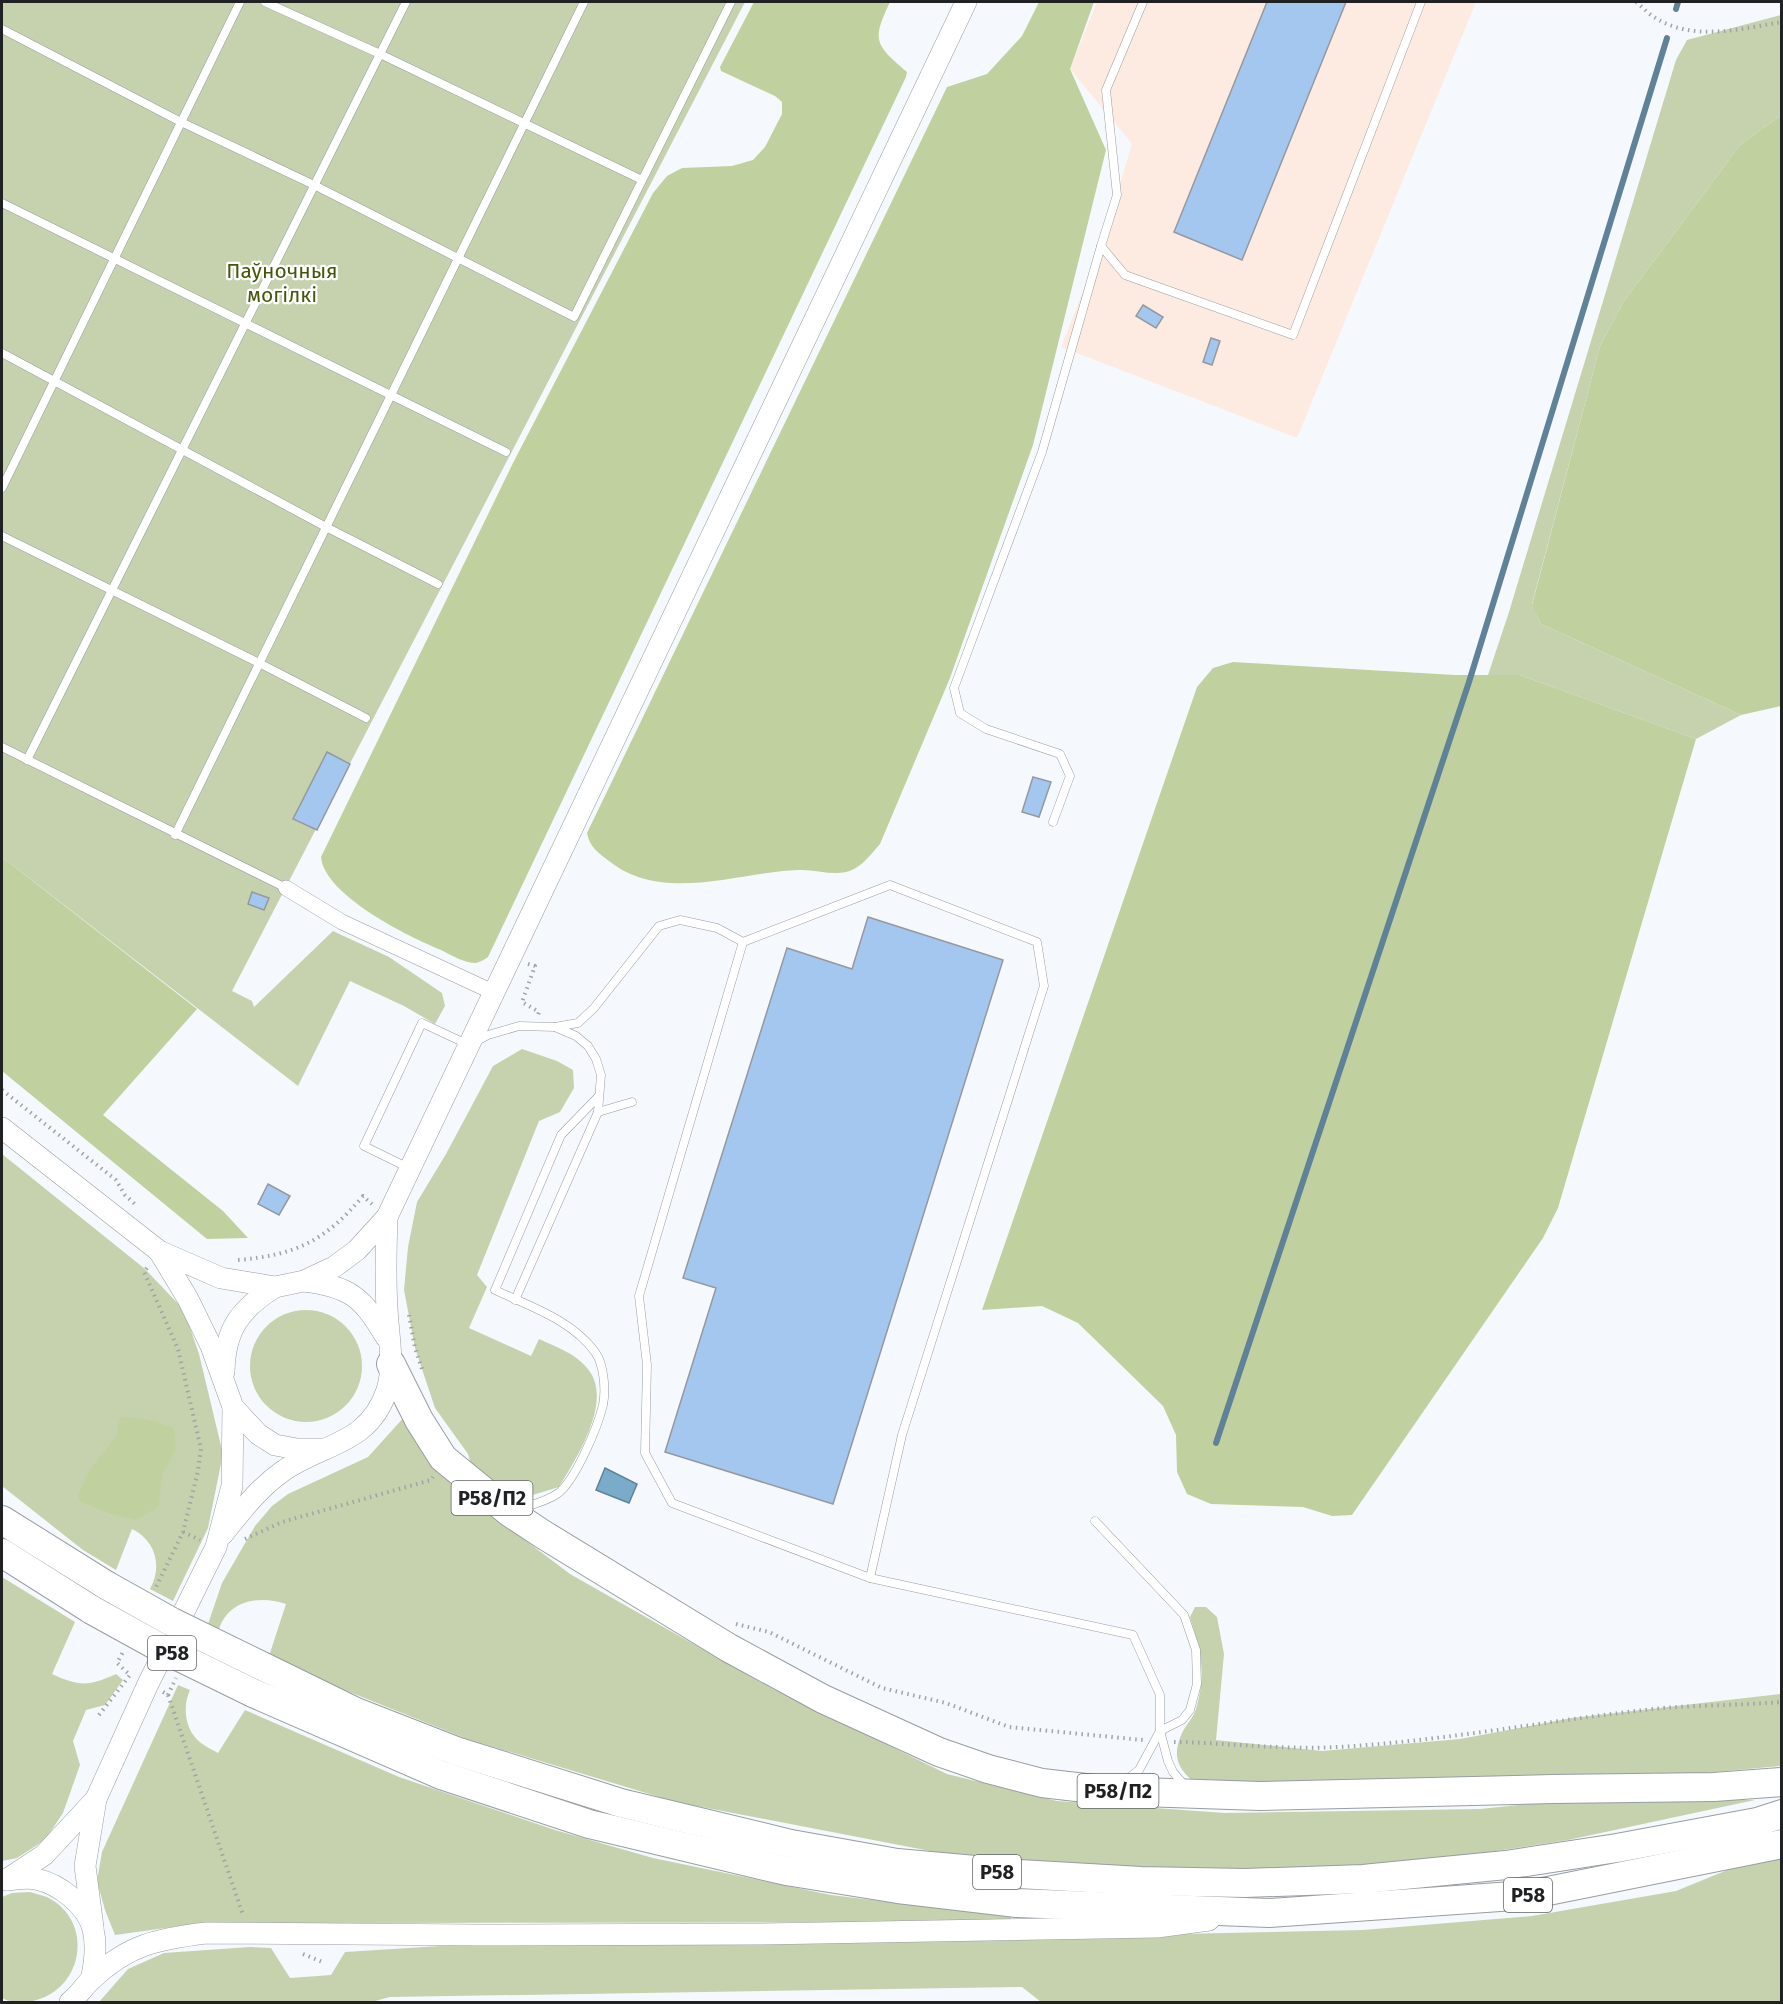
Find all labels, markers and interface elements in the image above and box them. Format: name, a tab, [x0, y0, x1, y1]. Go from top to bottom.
park label: Паўночныя могілкі	[226, 258, 338, 308]
road number: Р58/П2	[452, 1481, 532, 1515]
road number: Р58	[148, 1636, 196, 1670]
road number: Р58/П2	[1078, 1774, 1158, 1808]
road number: Р58	[973, 1855, 1021, 1889]
road number: Р58	[1504, 1878, 1552, 1912]

